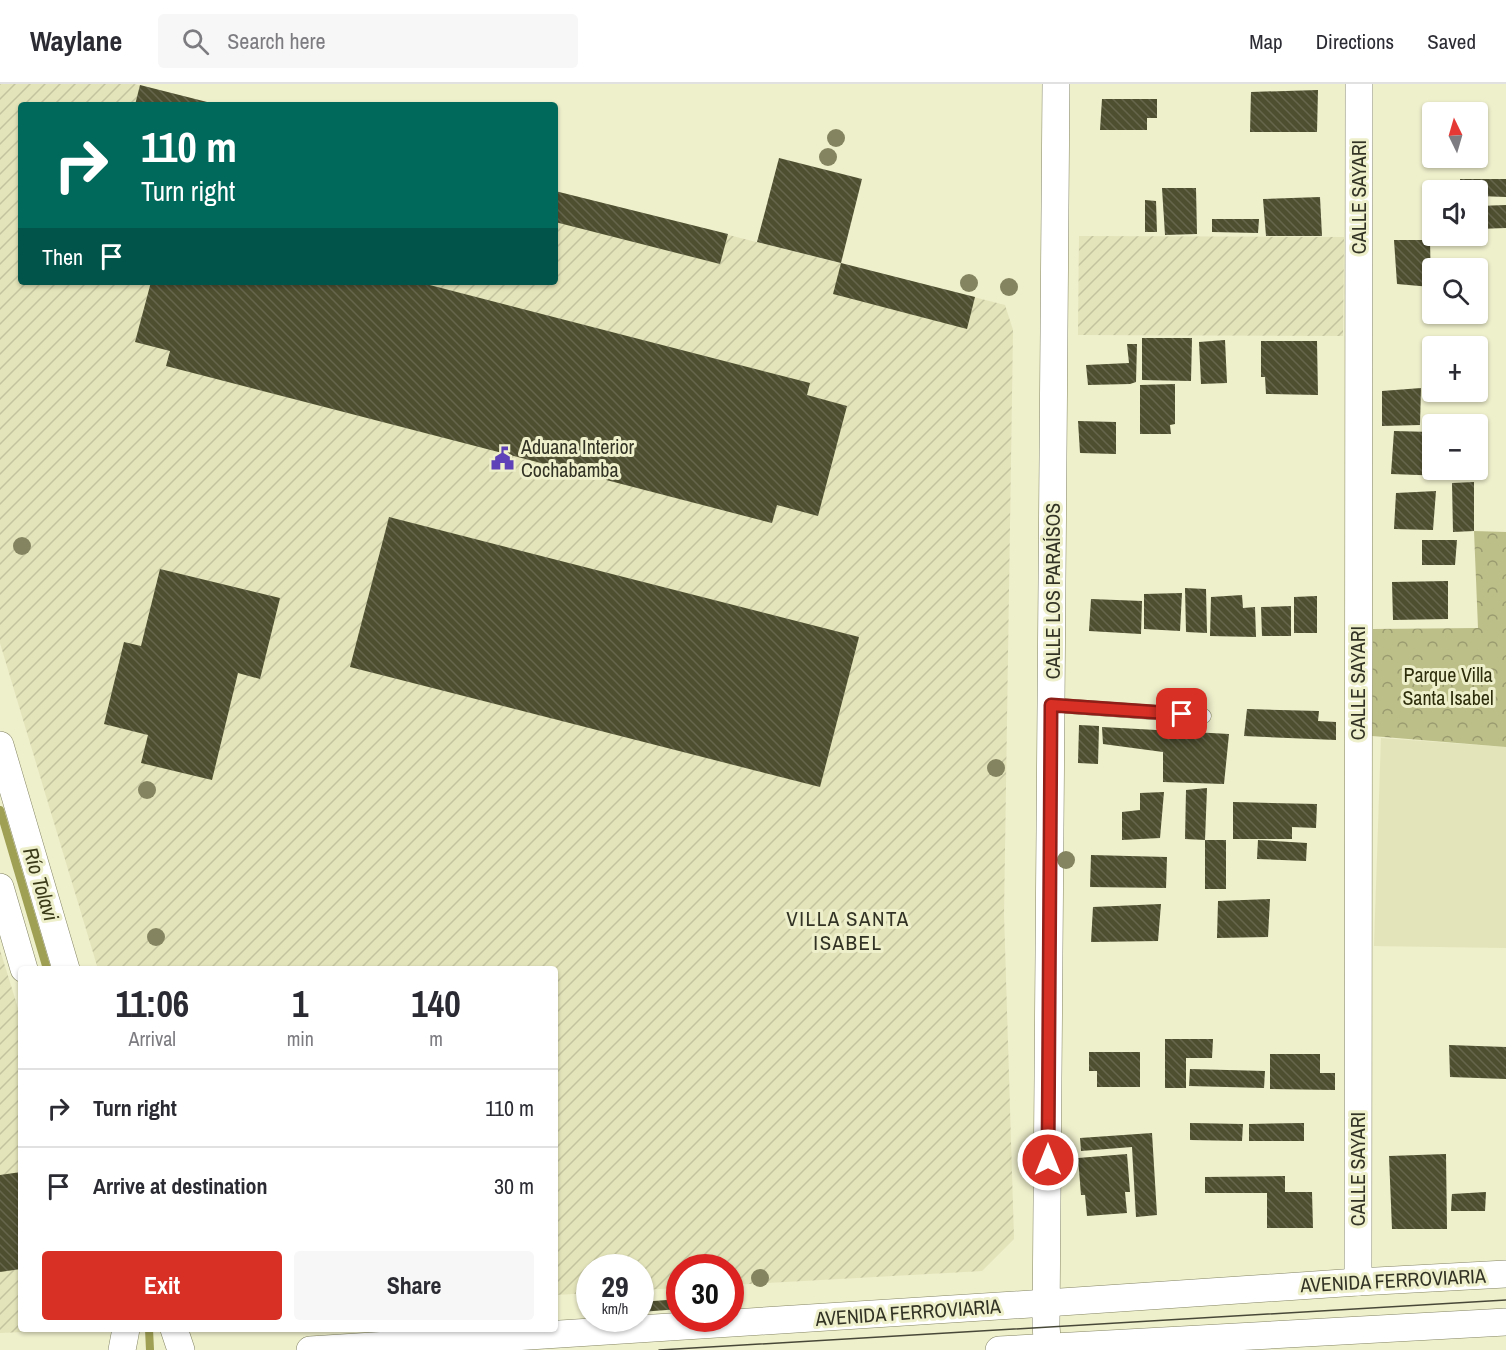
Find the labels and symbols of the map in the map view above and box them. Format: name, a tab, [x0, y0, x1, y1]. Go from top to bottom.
north arrow	[1422, 102, 1488, 168]
street label: CALLE SAYARI	[1345, 140, 1372, 254]
place label: Aduana Interior Cochabamba	[520, 433, 635, 483]
public building icon: Aduana Interior Cochabamba	[490, 445, 516, 471]
street label: CALLE LOS PARAÍSOS	[1039, 503, 1066, 679]
street label: CALLE SAYARI	[1344, 626, 1371, 740]
park label: Parque Villa Santa Isabel	[1402, 661, 1494, 711]
pin	[1156, 688, 1207, 739]
water label: Río Tolavi	[16, 844, 66, 925]
district label: VILLA SANTA ISABEL	[786, 904, 910, 957]
street label: CALLE SAYARI	[1344, 1112, 1371, 1226]
position arrow	[1016, 1128, 1080, 1192]
speed limit sign: 30	[666, 1254, 744, 1332]
street label: AVENIDA FERROVIARIA	[1299, 1262, 1486, 1298]
street label: AVENIDA FERROVIARIA	[813, 1292, 1002, 1332]

